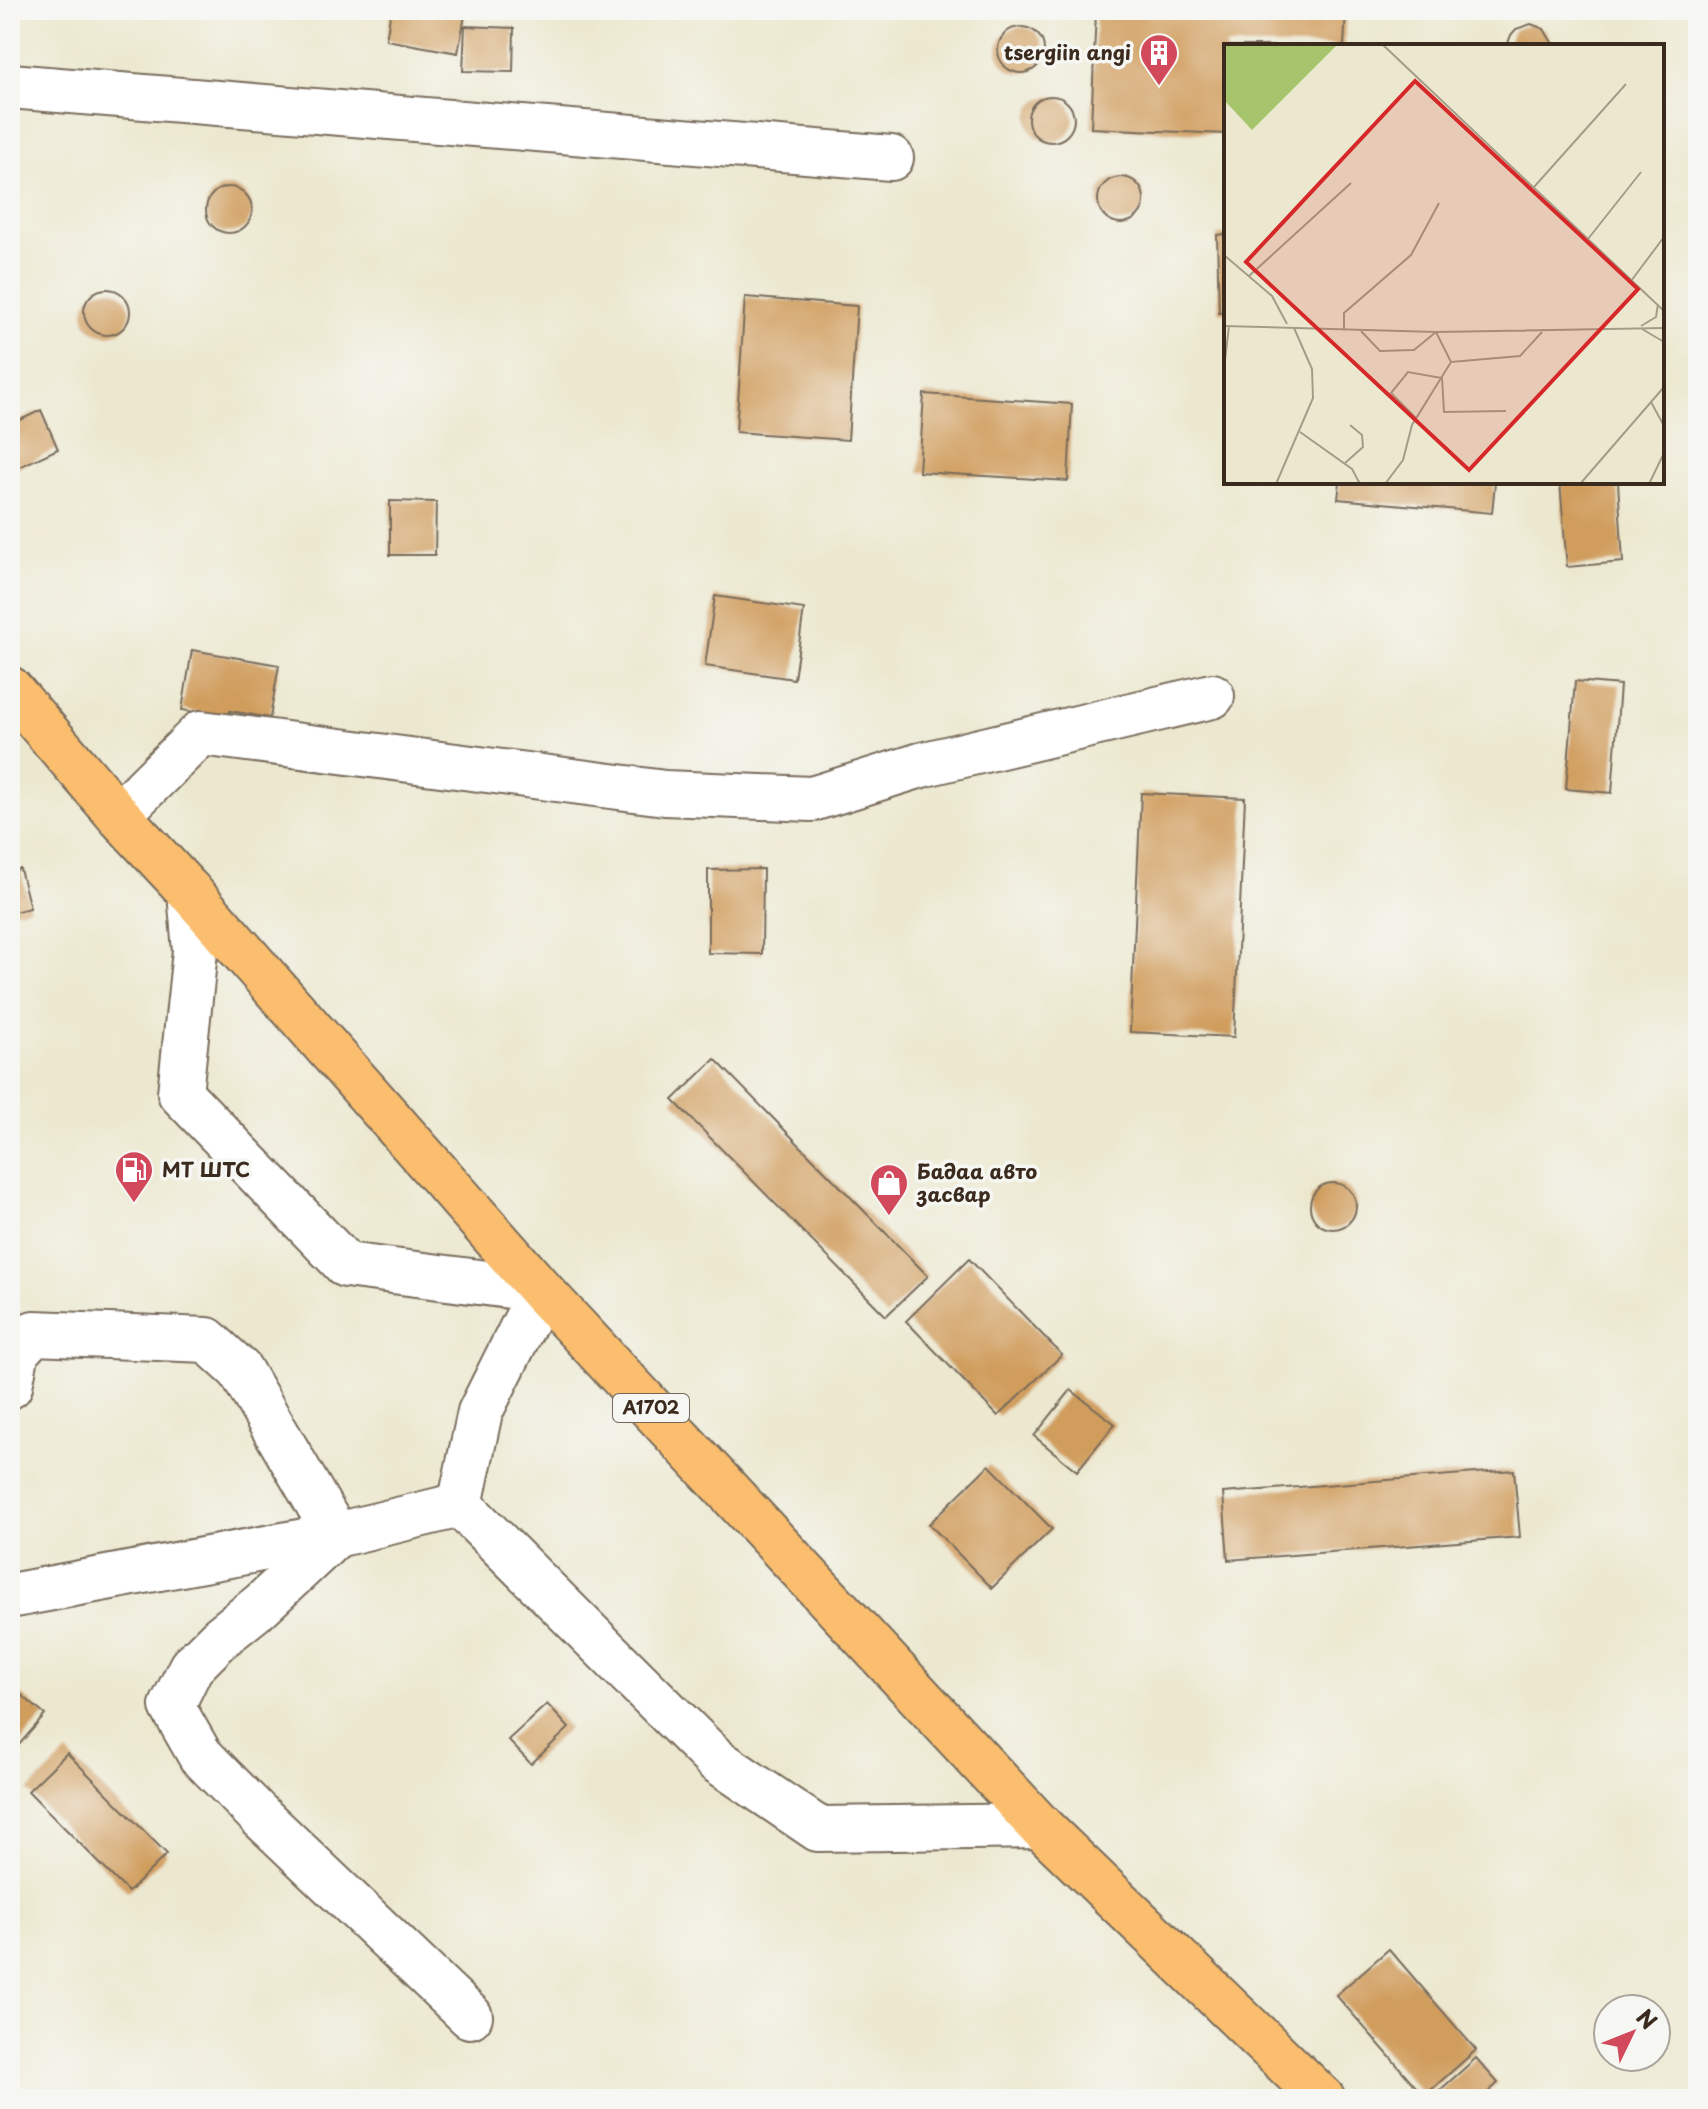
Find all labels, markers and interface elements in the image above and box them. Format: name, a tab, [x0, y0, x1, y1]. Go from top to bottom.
building icon: tsergiin angi	[1138, 32, 1180, 87]
place label: tsergiin angi	[1004, 37, 1131, 67]
inset map	[1224, 44, 1664, 484]
fuel station icon: МТ ШТС	[113, 1149, 155, 1204]
place label: МТ ШТС	[162, 1154, 250, 1184]
place label: Бадаа авто засвар	[916, 1156, 1037, 1209]
shop icon: Бадаа авто засвар	[868, 1162, 910, 1217]
road number: A1702	[613, 1394, 689, 1422]
north arrow	[1592, 1993, 1672, 2073]
text: N	[1630, 2001, 1666, 2036]

